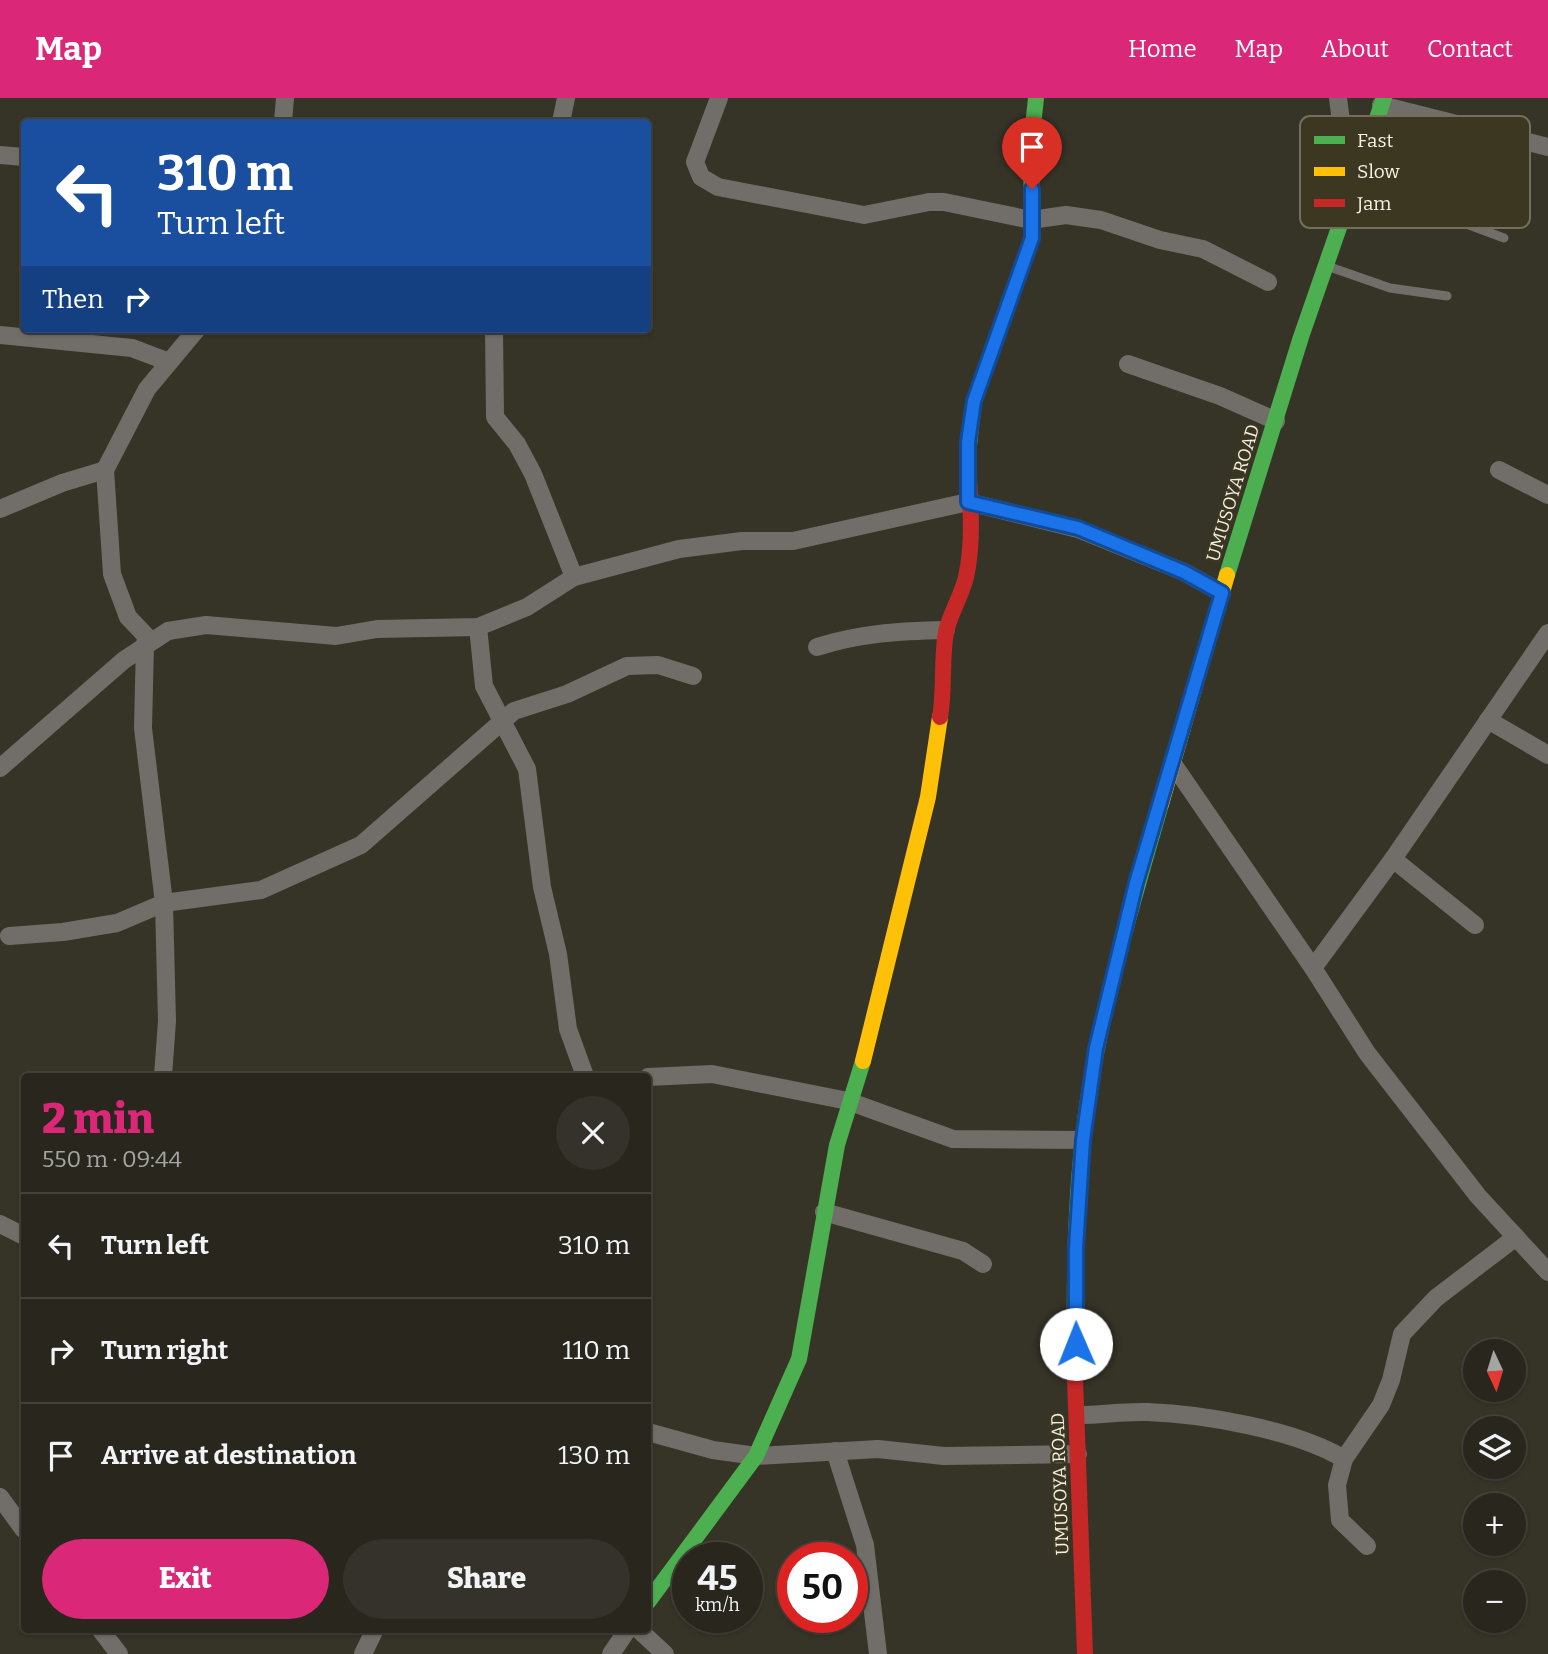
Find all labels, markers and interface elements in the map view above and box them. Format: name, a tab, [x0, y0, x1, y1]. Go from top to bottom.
text: Map	[35, 29, 102, 69]
text: Home	[1128, 35, 1197, 63]
text: Map	[1235, 35, 1283, 63]
text: About	[1321, 35, 1389, 63]
text: Contact	[1427, 35, 1513, 63]
legend	[1300, 116, 1530, 228]
pin	[1002, 117, 1062, 189]
icon: arrive	[1013, 128, 1051, 166]
text: Fast	[1357, 129, 1394, 152]
text: 310 m	[157, 144, 293, 203]
icon: left	[42, 147, 133, 238]
text: Slow	[1357, 160, 1400, 183]
text: Jam	[1356, 192, 1391, 215]
text: Turn left	[157, 204, 285, 242]
icon: right	[118, 280, 156, 318]
text: Then	[42, 284, 104, 315]
street label: UMUSOYA ROAD	[1202, 422, 1264, 564]
text: 2 min	[42, 1094, 154, 1144]
button: close	[556, 1096, 630, 1170]
text: 550 m · 09:44	[42, 1145, 182, 1173]
icon: left	[42, 1227, 80, 1265]
text: Turn left	[101, 1230, 209, 1261]
text: 310 m	[558, 1230, 630, 1261]
position arrow	[1039, 1307, 1113, 1381]
icon: right	[42, 1332, 80, 1370]
text: Turn right	[101, 1335, 228, 1366]
text: 110 m	[562, 1335, 630, 1366]
north arrow	[1463, 1339, 1526, 1402]
map controls	[1463, 1339, 1526, 1633]
street label: UMUSOYA ROAD	[1047, 1413, 1073, 1555]
button: layers	[1463, 1416, 1526, 1479]
icon: arrive	[42, 1437, 80, 1475]
text: Arrive at destination	[101, 1440, 356, 1471]
text: 130 m	[558, 1440, 630, 1471]
button: +	[1463, 1493, 1526, 1556]
button: Exit	[42, 1539, 329, 1619]
button: Share	[343, 1539, 630, 1619]
speed limit sign: 50	[777, 1542, 868, 1633]
text: 45	[697, 1557, 738, 1599]
button: −	[1463, 1570, 1526, 1633]
text: km/h	[695, 1594, 740, 1616]

